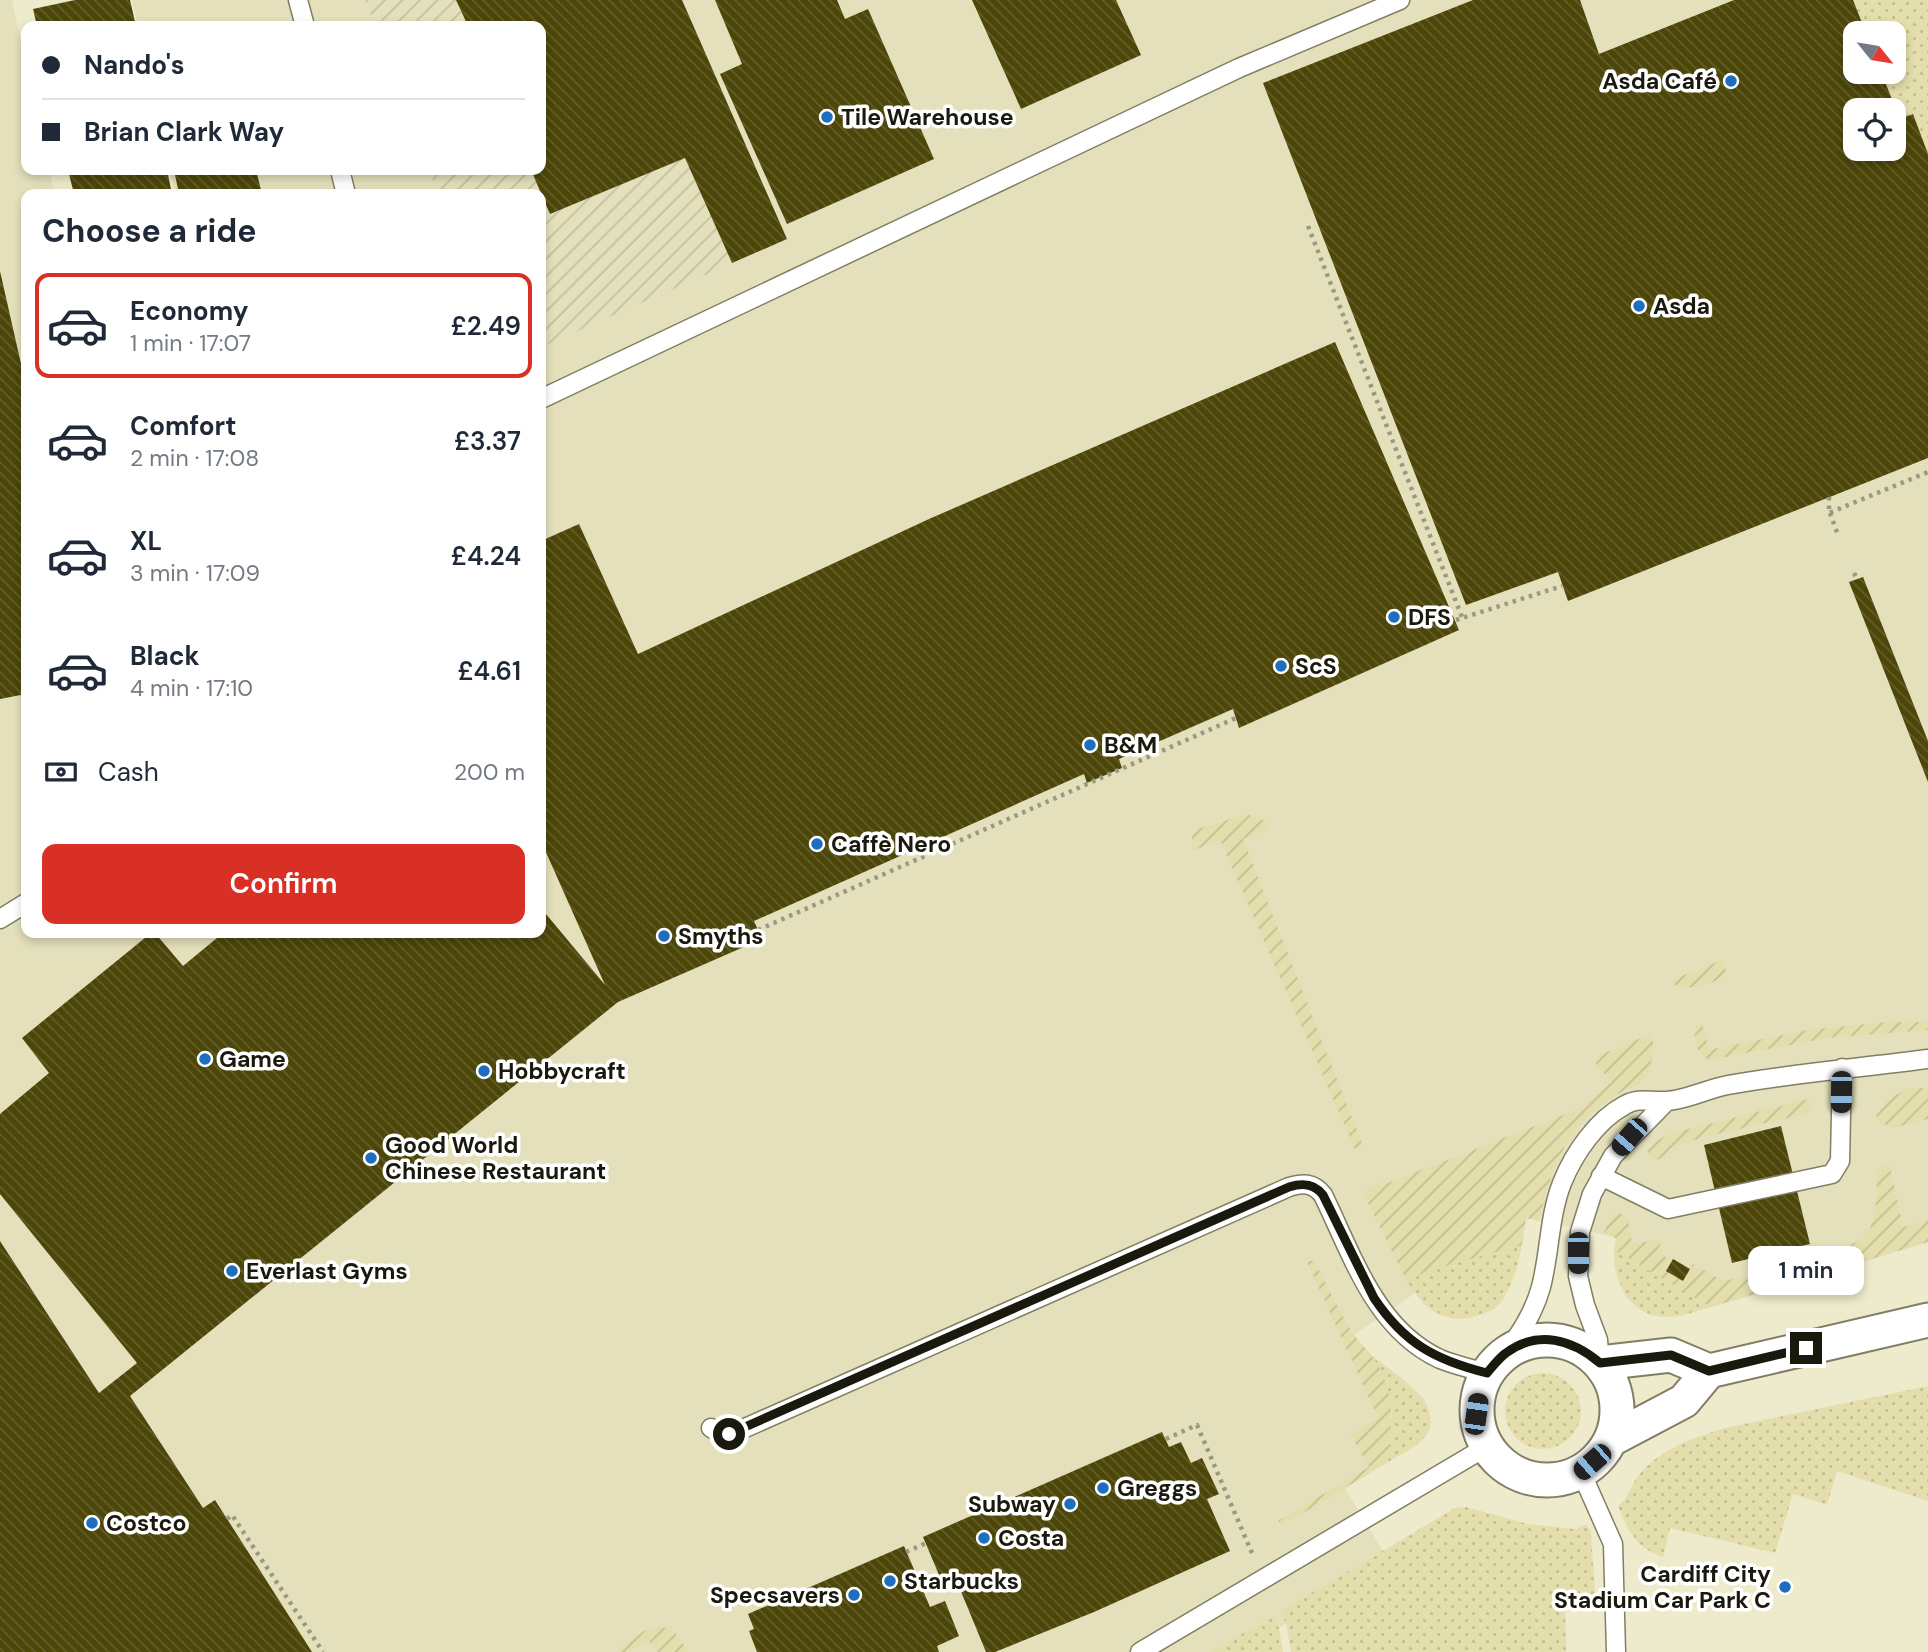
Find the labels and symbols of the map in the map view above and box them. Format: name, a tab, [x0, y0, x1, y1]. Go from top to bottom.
north arrow	[1843, 21, 1906, 84]
place label: Asda Café	[1602, 66, 1717, 96]
marker: Asda Café	[1723, 73, 1739, 89]
place label: Tile Warehouse	[841, 102, 1014, 132]
marker: Tile Warehouse	[819, 109, 835, 125]
place label: Asda	[1653, 291, 1710, 321]
marker: Asda	[1631, 298, 1647, 314]
place label: DFS	[1408, 602, 1451, 632]
marker: DFS	[1386, 609, 1402, 625]
place label: ScS	[1295, 651, 1337, 681]
marker: ScS	[1273, 658, 1289, 674]
place label: B&M	[1104, 730, 1157, 760]
marker: B&M	[1082, 737, 1098, 753]
place label: Caffè Nero	[831, 829, 951, 859]
marker: Caffè Nero	[809, 836, 825, 852]
place label: Smyths	[678, 921, 763, 951]
marker: Smyths	[656, 928, 672, 944]
place label: Game	[219, 1044, 286, 1074]
marker: Game	[197, 1051, 213, 1067]
place label: Hobbycraft	[498, 1056, 626, 1086]
marker: Hobbycraft	[476, 1063, 492, 1079]
car	[1831, 1071, 1852, 1113]
car	[1608, 1114, 1651, 1160]
place label: Good World Chinese Restaurant	[385, 1130, 606, 1186]
marker: Good World Chinese Restaurant	[363, 1150, 379, 1166]
car	[1568, 1232, 1589, 1274]
callout: 1 min	[1748, 1246, 1864, 1296]
place label: Everlast Gyms	[246, 1256, 408, 1286]
marker: Everlast Gyms	[224, 1263, 240, 1279]
route end	[1790, 1332, 1822, 1364]
car	[1463, 1392, 1490, 1436]
route start	[713, 1418, 745, 1450]
car	[1570, 1440, 1615, 1484]
place label: Greggs	[1117, 1473, 1197, 1503]
marker: Greggs	[1095, 1480, 1111, 1496]
place label: Subway	[968, 1489, 1056, 1519]
marker: Subway	[1062, 1496, 1078, 1512]
place label: Costco	[106, 1508, 187, 1538]
marker: Costco	[84, 1515, 100, 1531]
place label: Costa	[998, 1523, 1064, 1553]
marker: Costa	[976, 1530, 992, 1546]
place label: Cardiff City Stadium Car Park C	[1554, 1559, 1771, 1615]
place label: Starbucks	[904, 1566, 1019, 1596]
marker: Starbucks	[882, 1573, 898, 1589]
marker: Cardiff City Stadium Car Park C	[1777, 1579, 1793, 1595]
place label: Specsavers	[710, 1580, 840, 1610]
marker: Specsavers	[846, 1587, 862, 1603]

